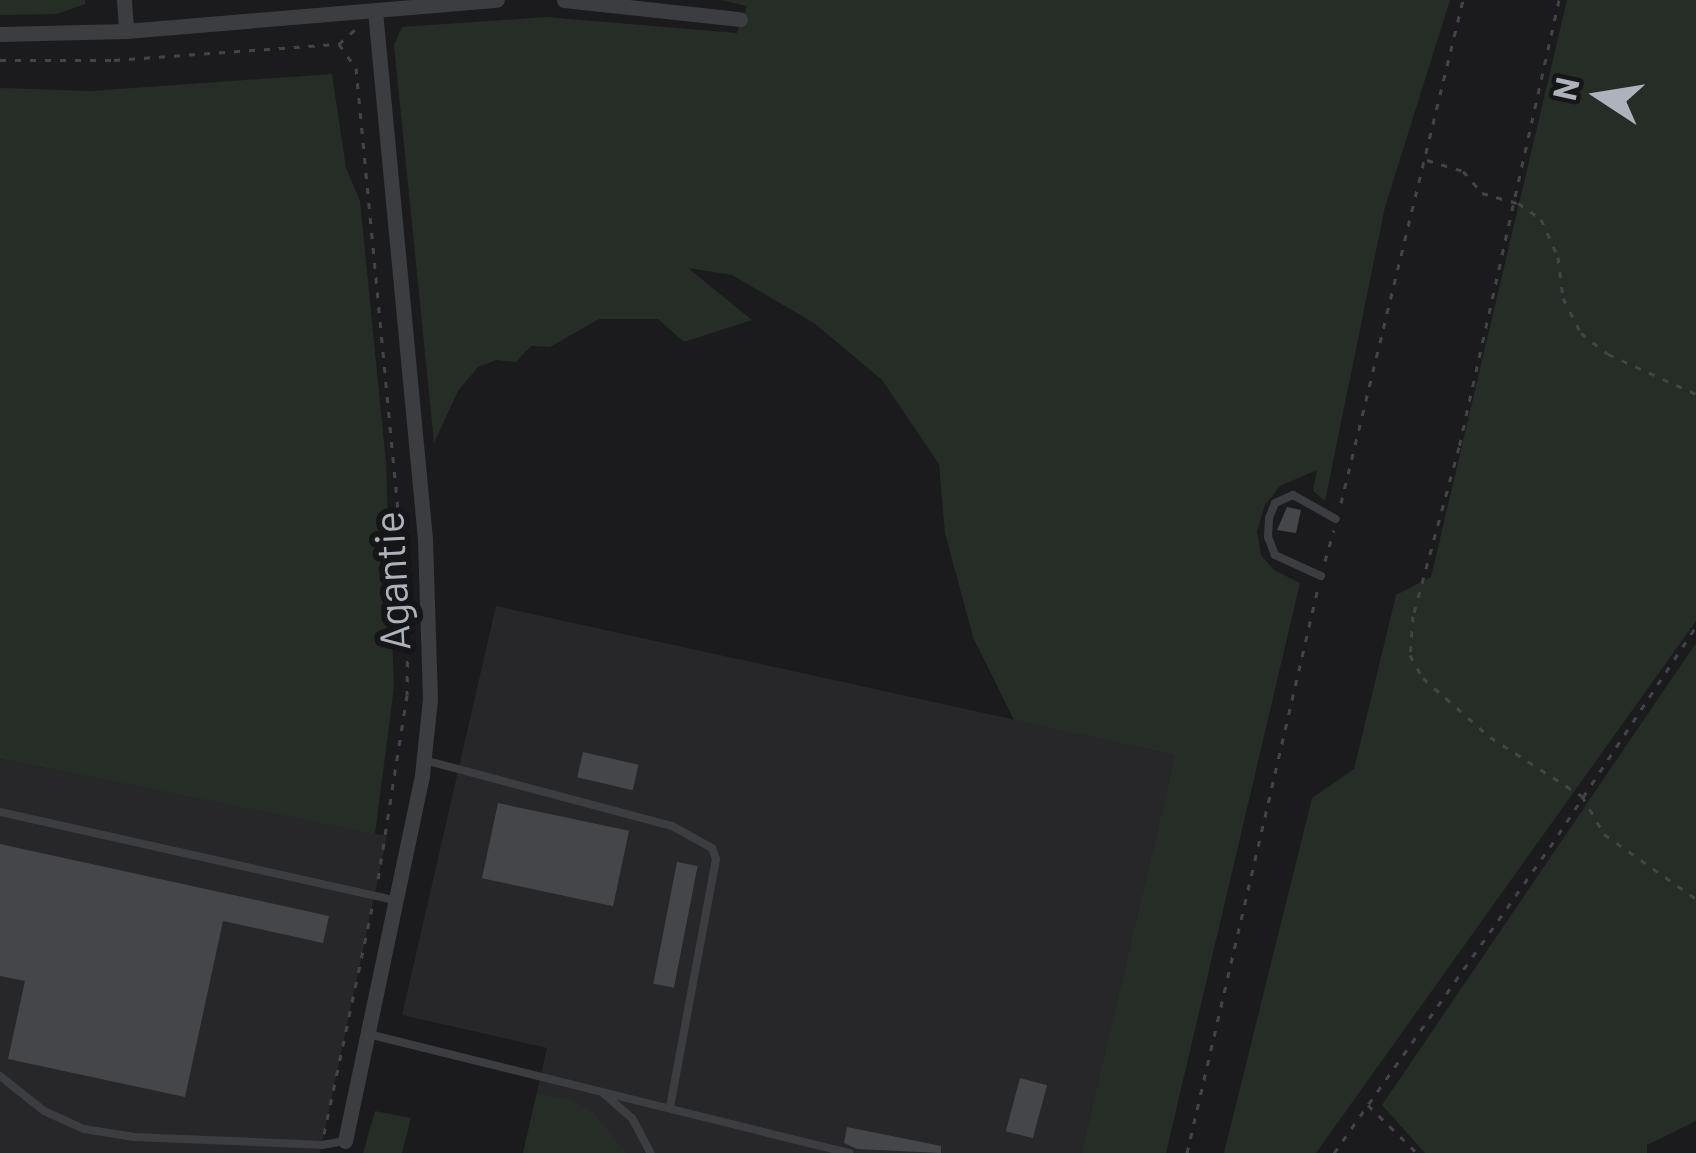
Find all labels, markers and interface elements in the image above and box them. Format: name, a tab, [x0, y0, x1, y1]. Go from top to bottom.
north arrow	[1540, 36, 1660, 156]
text: N	[1543, 74, 1587, 103]
street label: Agantie	[361, 510, 419, 652]

